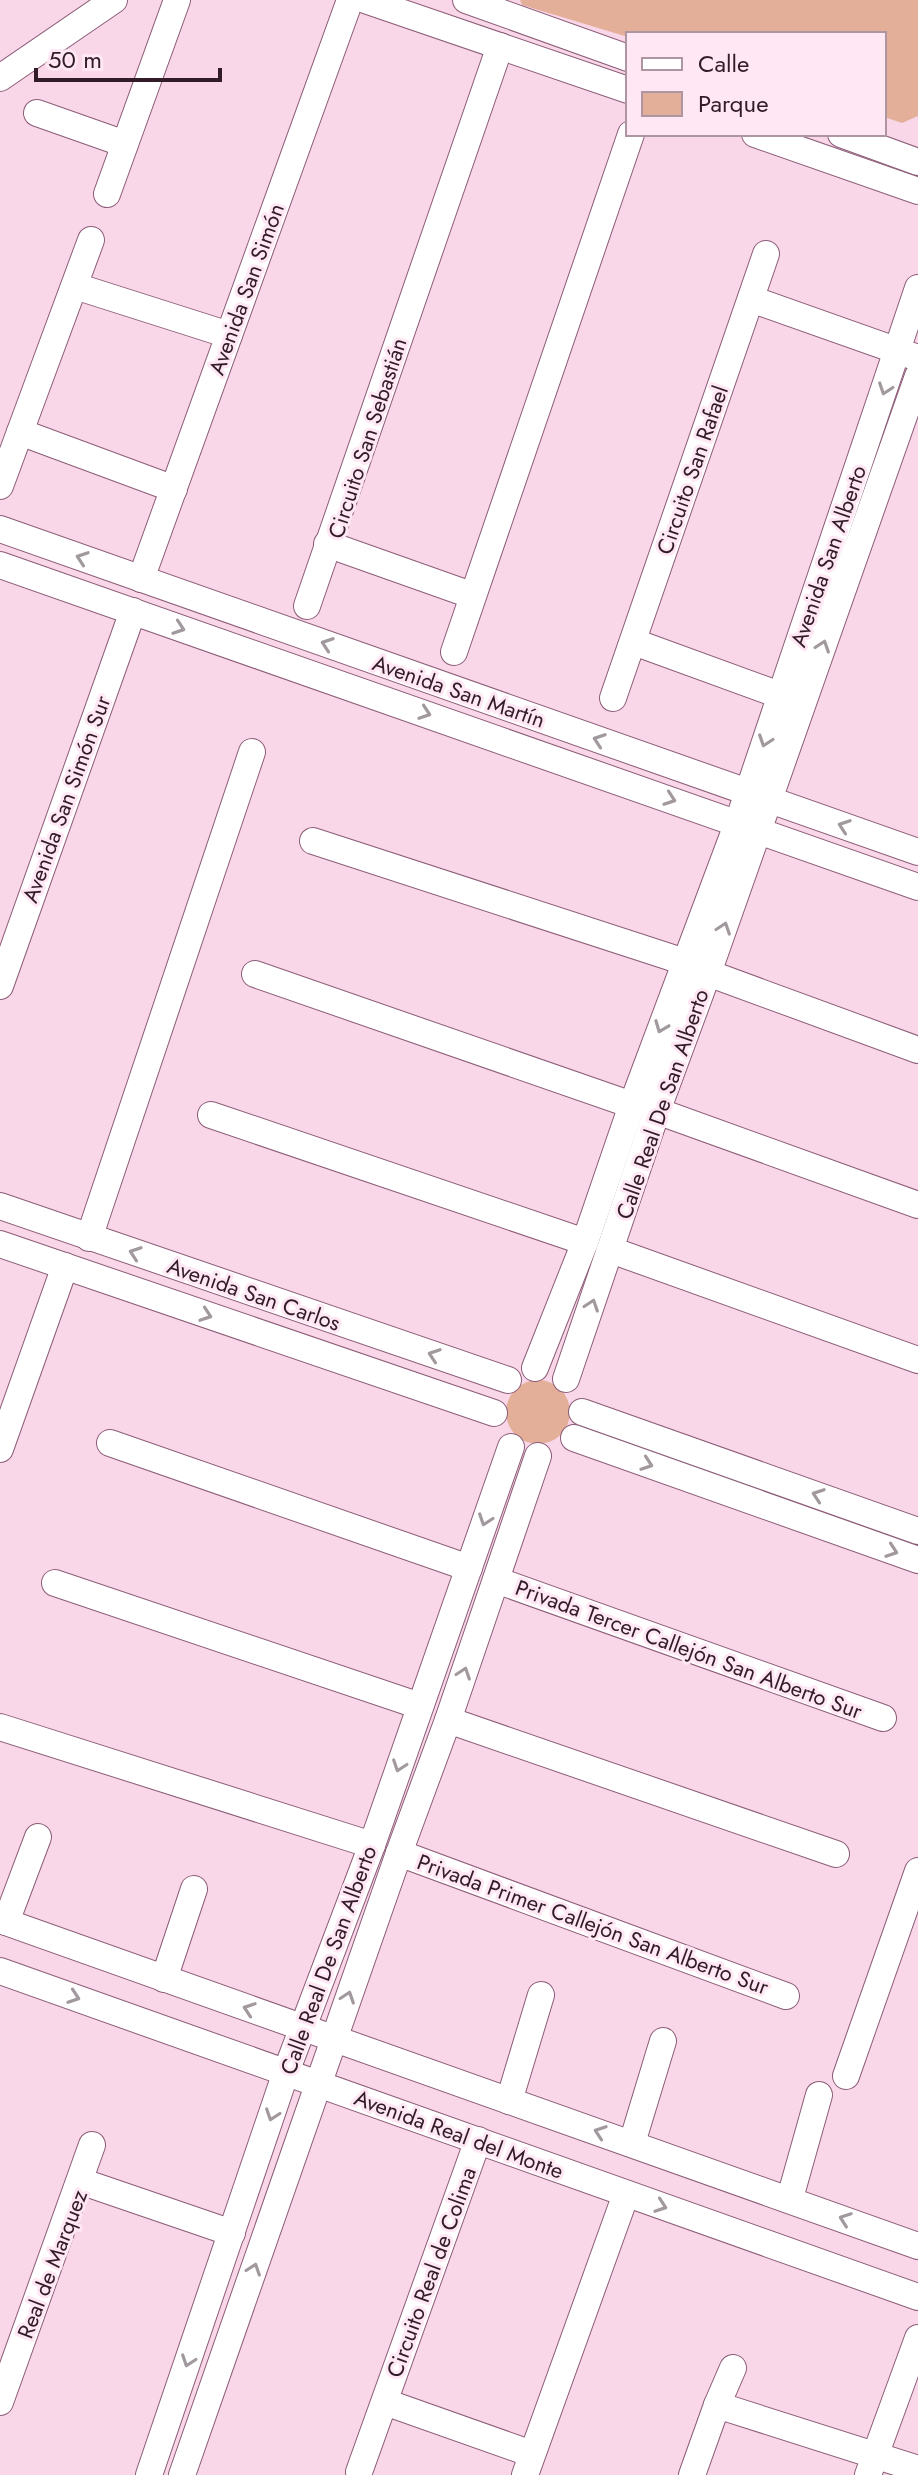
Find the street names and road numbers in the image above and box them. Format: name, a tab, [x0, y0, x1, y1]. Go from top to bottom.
street label: Avenida San Simón	[200, 199, 292, 379]
street label: Circuito San Sebastián	[319, 334, 415, 542]
street label: Circuito San Rafael	[648, 381, 736, 559]
street label: Avenida San Alberto	[782, 461, 874, 651]
street label: Avenida San Martín	[369, 647, 549, 735]
street label: Avenida San Simón Sur	[14, 691, 118, 907]
street label: Calle Real De San Alberto	[608, 985, 716, 1223]
street label: Avenida San Carlos	[163, 1249, 345, 1339]
street label: Privada Tercer Callejón San Alberto Sur	[511, 1571, 867, 1727]
street label: Calle Real De San Alberto	[272, 1841, 384, 2079]
street label: Privada Primer Callejón San Alberto Sur	[413, 1845, 774, 2003]
street label: Avenida Real del Monte	[350, 2081, 568, 2187]
street label: Circuito Real de Colima	[378, 2162, 484, 2382]
street label: Real de Marquez	[9, 2185, 95, 2343]

